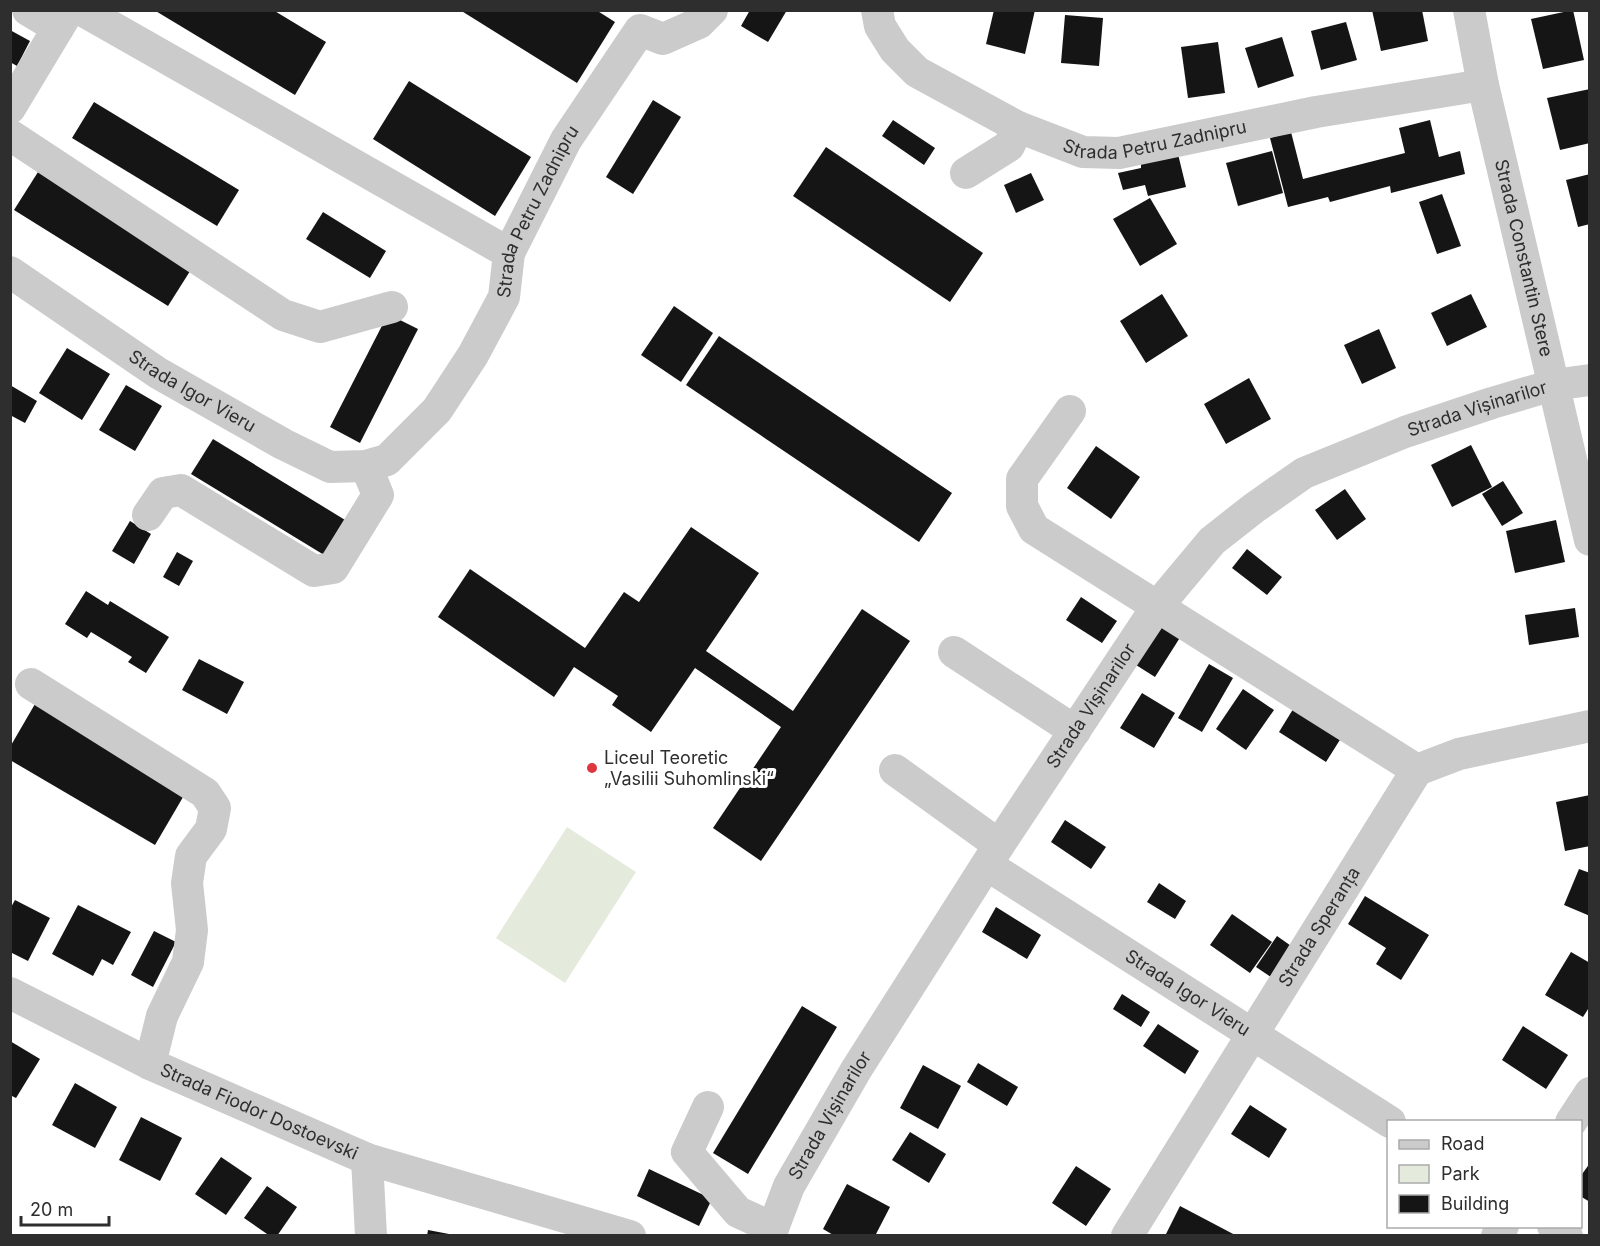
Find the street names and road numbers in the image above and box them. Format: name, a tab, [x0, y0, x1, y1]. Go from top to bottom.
street label: Strada Petru Zadnipru	[1060, 116, 1248, 163]
street label: Strada Petru Zadnipru	[493, 121, 583, 299]
street label: Strada Constantin Stere	[1491, 157, 1558, 359]
street label: Strada Igor Vieru	[125, 345, 260, 436]
street label: Strada Vișinarilor	[1405, 376, 1550, 440]
street label: Strada Vișinarilor	[1042, 639, 1140, 772]
street label: Strada Speranța	[1274, 863, 1364, 991]
street label: Strada Igor Vieru	[1122, 945, 1254, 1040]
street label: Strada Vișinarilor	[784, 1047, 875, 1183]
street label: Strada Fiodor Dostoevski	[157, 1059, 361, 1164]

